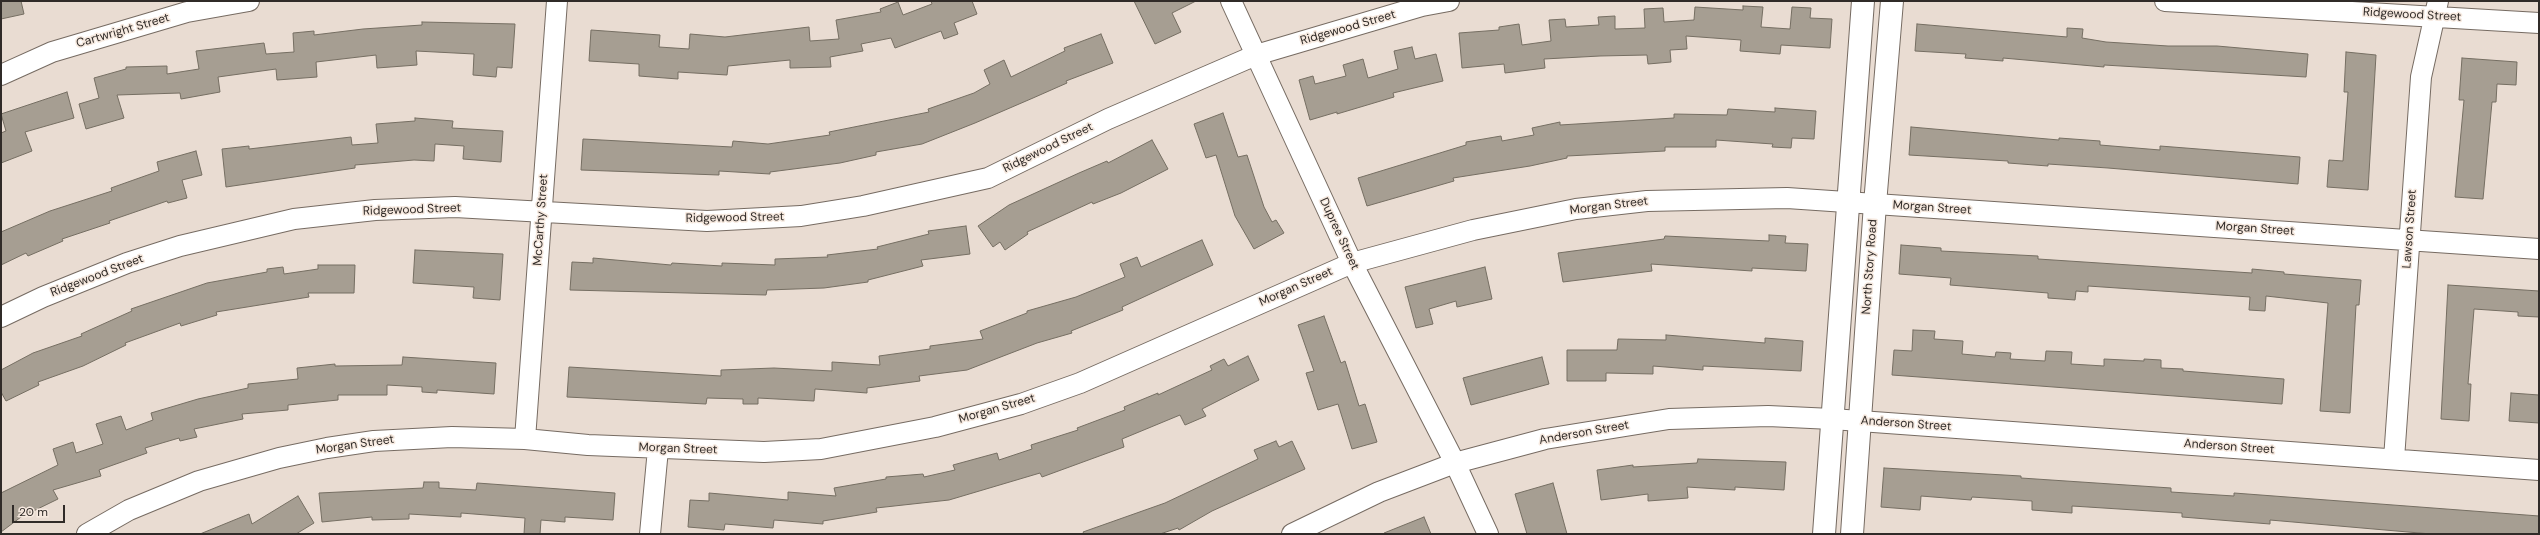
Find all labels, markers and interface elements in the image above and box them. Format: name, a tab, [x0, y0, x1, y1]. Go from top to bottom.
street label: Ridgewood Street	[2362, 5, 2462, 25]
street label: Ridgewood Street	[1299, 8, 1397, 48]
street label: Cartwright Street	[75, 11, 171, 51]
street label: Ridgewood Street	[1001, 120, 1095, 176]
street label: McCarthy Street	[531, 174, 551, 266]
street label: Lawson Street	[2400, 189, 2420, 269]
street label: Morgan Street	[1569, 194, 1649, 218]
street label: Dupree Street	[1316, 196, 1362, 272]
street label: Morgan Street	[1892, 198, 1972, 218]
street label: Ridgewood Street	[363, 201, 461, 219]
street label: Ridgewood Street	[686, 210, 784, 226]
street label: North Story Road	[1859, 219, 1881, 315]
street label: Morgan Street	[2215, 219, 2295, 239]
street label: Ridgewood Street	[48, 252, 146, 300]
street label: Morgan Street	[1257, 264, 1335, 310]
street label: Morgan Street	[957, 391, 1037, 427]
street label: Anderson Street	[1860, 414, 1952, 434]
street label: Anderson Street	[1538, 418, 1630, 448]
street label: Morgan Street	[315, 432, 395, 458]
street label: Anderson Street	[2183, 437, 2275, 457]
street label: Morgan Street	[638, 440, 718, 458]
scale bar	[14, 497, 67, 523]
text: 20 m	[19, 504, 48, 520]

